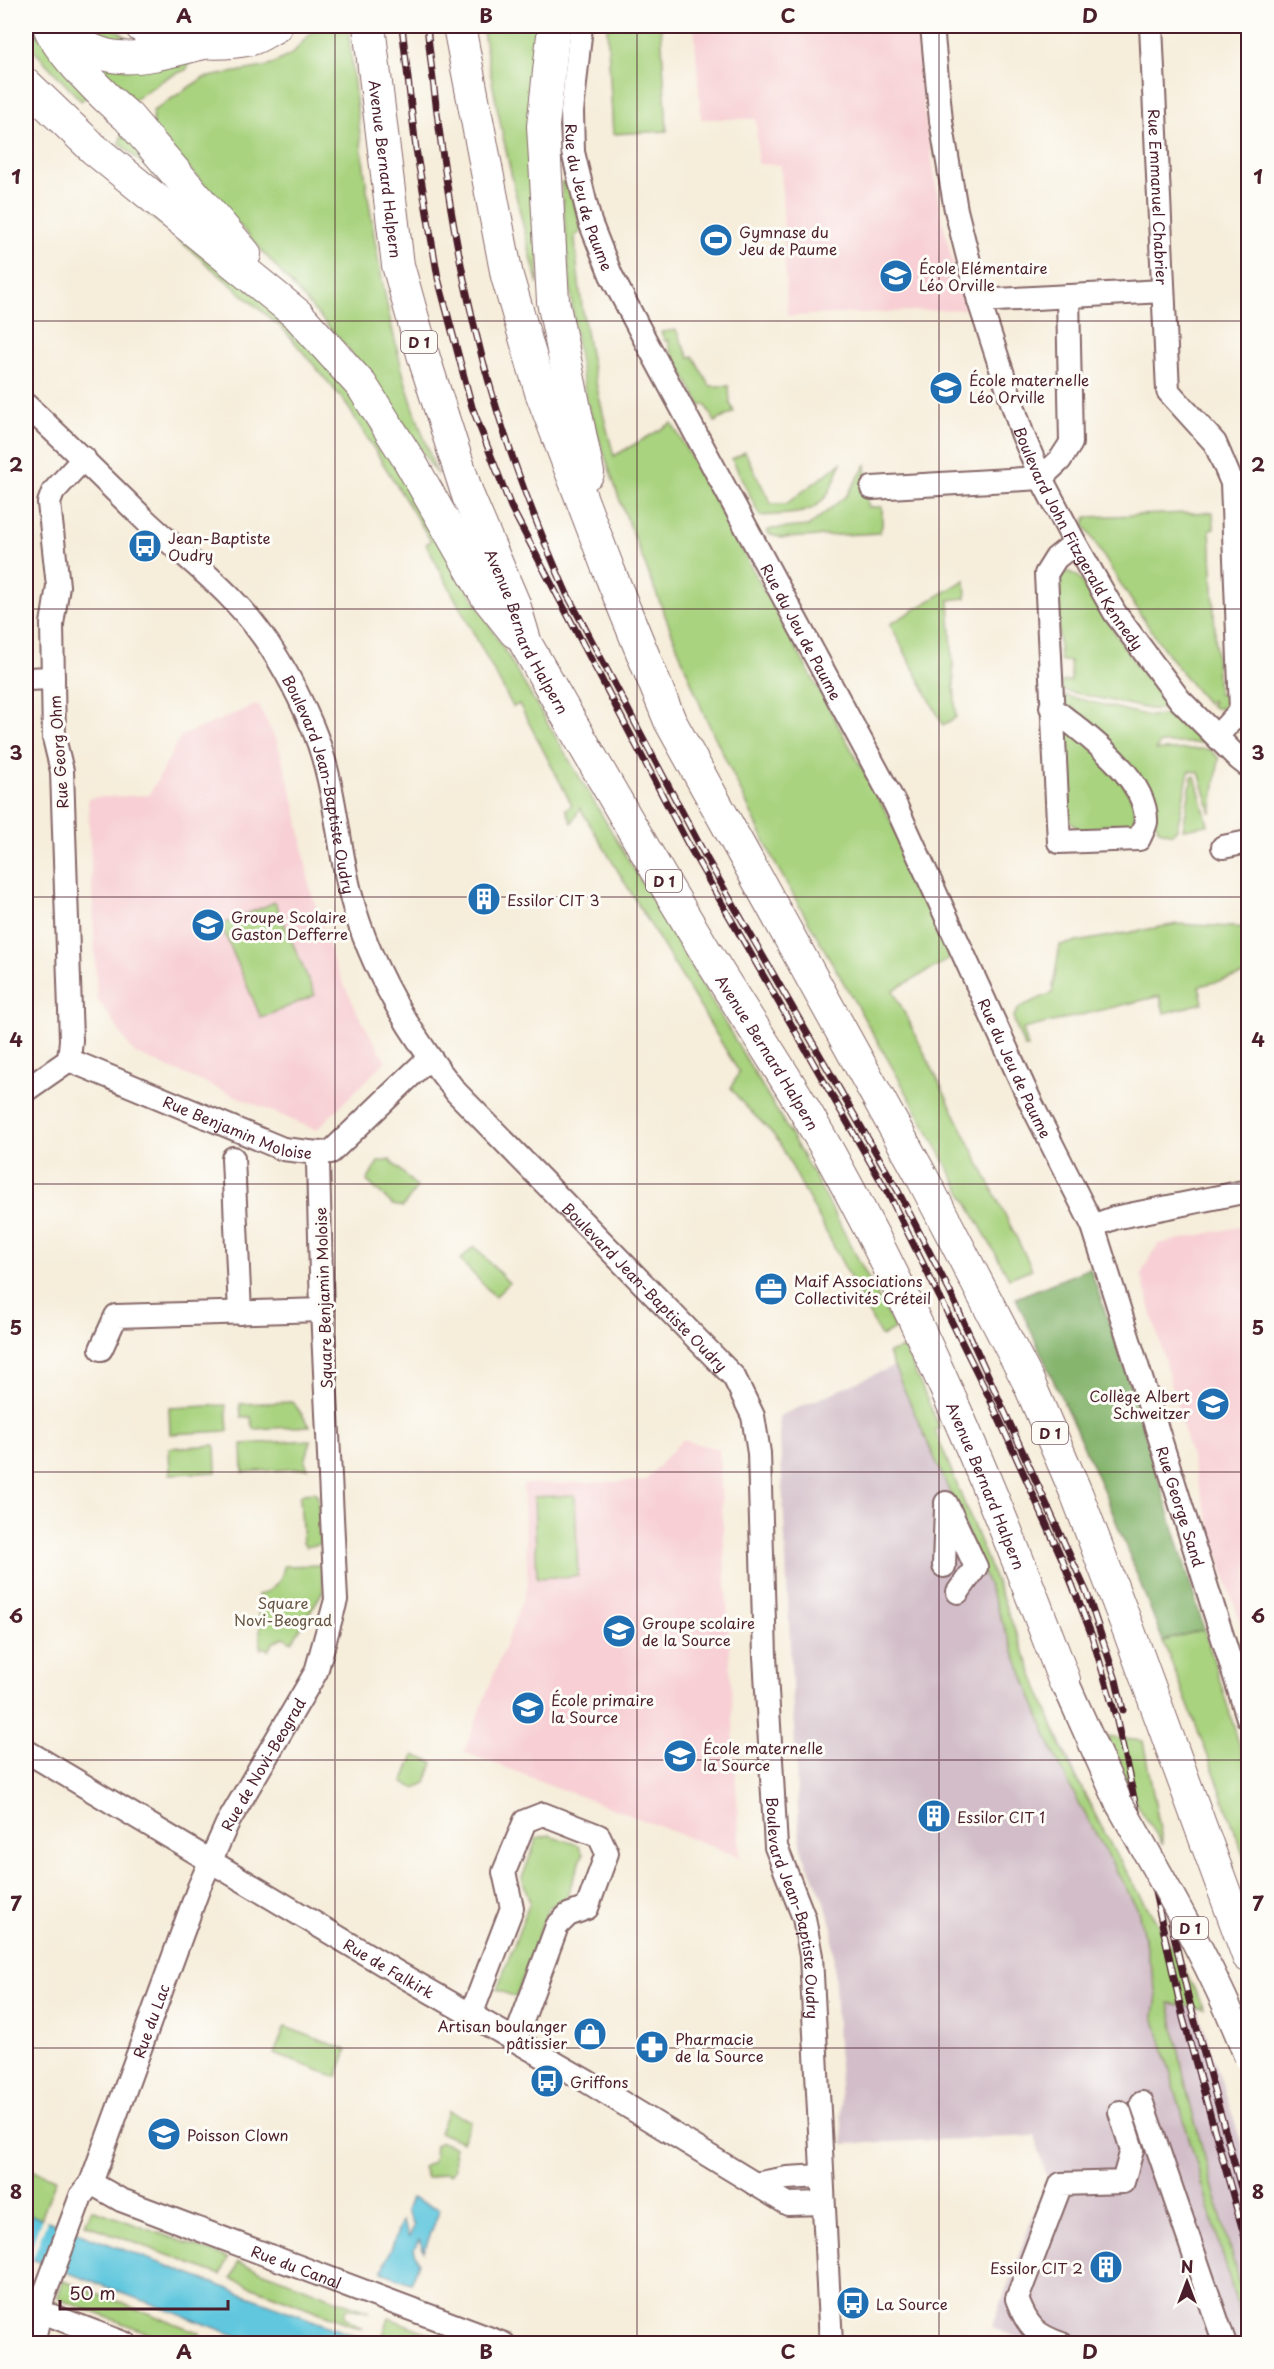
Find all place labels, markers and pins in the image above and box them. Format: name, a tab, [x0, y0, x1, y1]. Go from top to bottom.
place label: Gymnase du Jeu de Paume	[739, 220, 837, 260]
sports icon: Gymnase du Jeu de Paume	[698, 222, 734, 258]
place label: École Elémentaire Léo Orville	[919, 256, 1047, 296]
school or university icon: École Elémentaire Léo Orville	[878, 258, 914, 294]
place label: École maternelle Léo Orville	[969, 368, 1089, 408]
school or university icon: École maternelle Léo Orville	[928, 370, 964, 406]
place label: Jean-Baptiste Oudry	[168, 526, 271, 566]
bus stop icon: Jean-Baptiste Oudry	[127, 528, 163, 564]
building icon: Essilor CIT 3	[466, 881, 502, 917]
place label: Essilor CIT 3	[507, 888, 600, 911]
place label: Groupe Scolaire Gaston Defferre	[231, 905, 348, 945]
school or university icon: Groupe Scolaire Gaston Defferre	[190, 907, 226, 943]
place label: Maif Associations Collectivités Créteil	[794, 1269, 931, 1309]
office icon: Maif Associations Collectivités Créteil	[753, 1271, 789, 1307]
place label: Collège Albert Schweitzer	[1089, 1384, 1190, 1424]
school or university icon: Collège Albert Schweitzer	[1195, 1386, 1231, 1422]
place label: Groupe scolaire de la Source	[642, 1611, 755, 1651]
school or university icon: Groupe scolaire de la Source	[601, 1613, 637, 1649]
place label: École primaire la Source	[551, 1688, 654, 1728]
school or university icon: École primaire la Source	[510, 1690, 546, 1726]
place label: École maternelle la Source	[703, 1736, 823, 1776]
school or university icon: École maternelle la Source	[662, 1738, 698, 1774]
building icon: Essilor CIT 1	[916, 1798, 952, 1834]
place label: Essilor CIT 1	[957, 1805, 1045, 1828]
place label: Artisan boulanger pâtissier	[438, 2014, 567, 2054]
shop icon: Artisan boulanger pâtissier	[572, 2016, 608, 2052]
place label: Pharmacie de la Source	[675, 2027, 764, 2067]
pharmacy icon: Pharmacie de la Source	[634, 2029, 670, 2065]
bus stop icon: Griffons	[529, 2063, 565, 2099]
place label: Griffons	[570, 2070, 628, 2093]
school or university icon: Poisson Clown	[146, 2116, 182, 2152]
place label: Poisson Clown	[187, 2123, 289, 2146]
building icon: Essilor CIT 2	[1088, 2249, 1124, 2285]
place label: Essilor CIT 2	[990, 2256, 1083, 2279]
bus stop icon: La Source	[835, 2285, 871, 2321]
place label: La Source	[876, 2292, 948, 2315]

